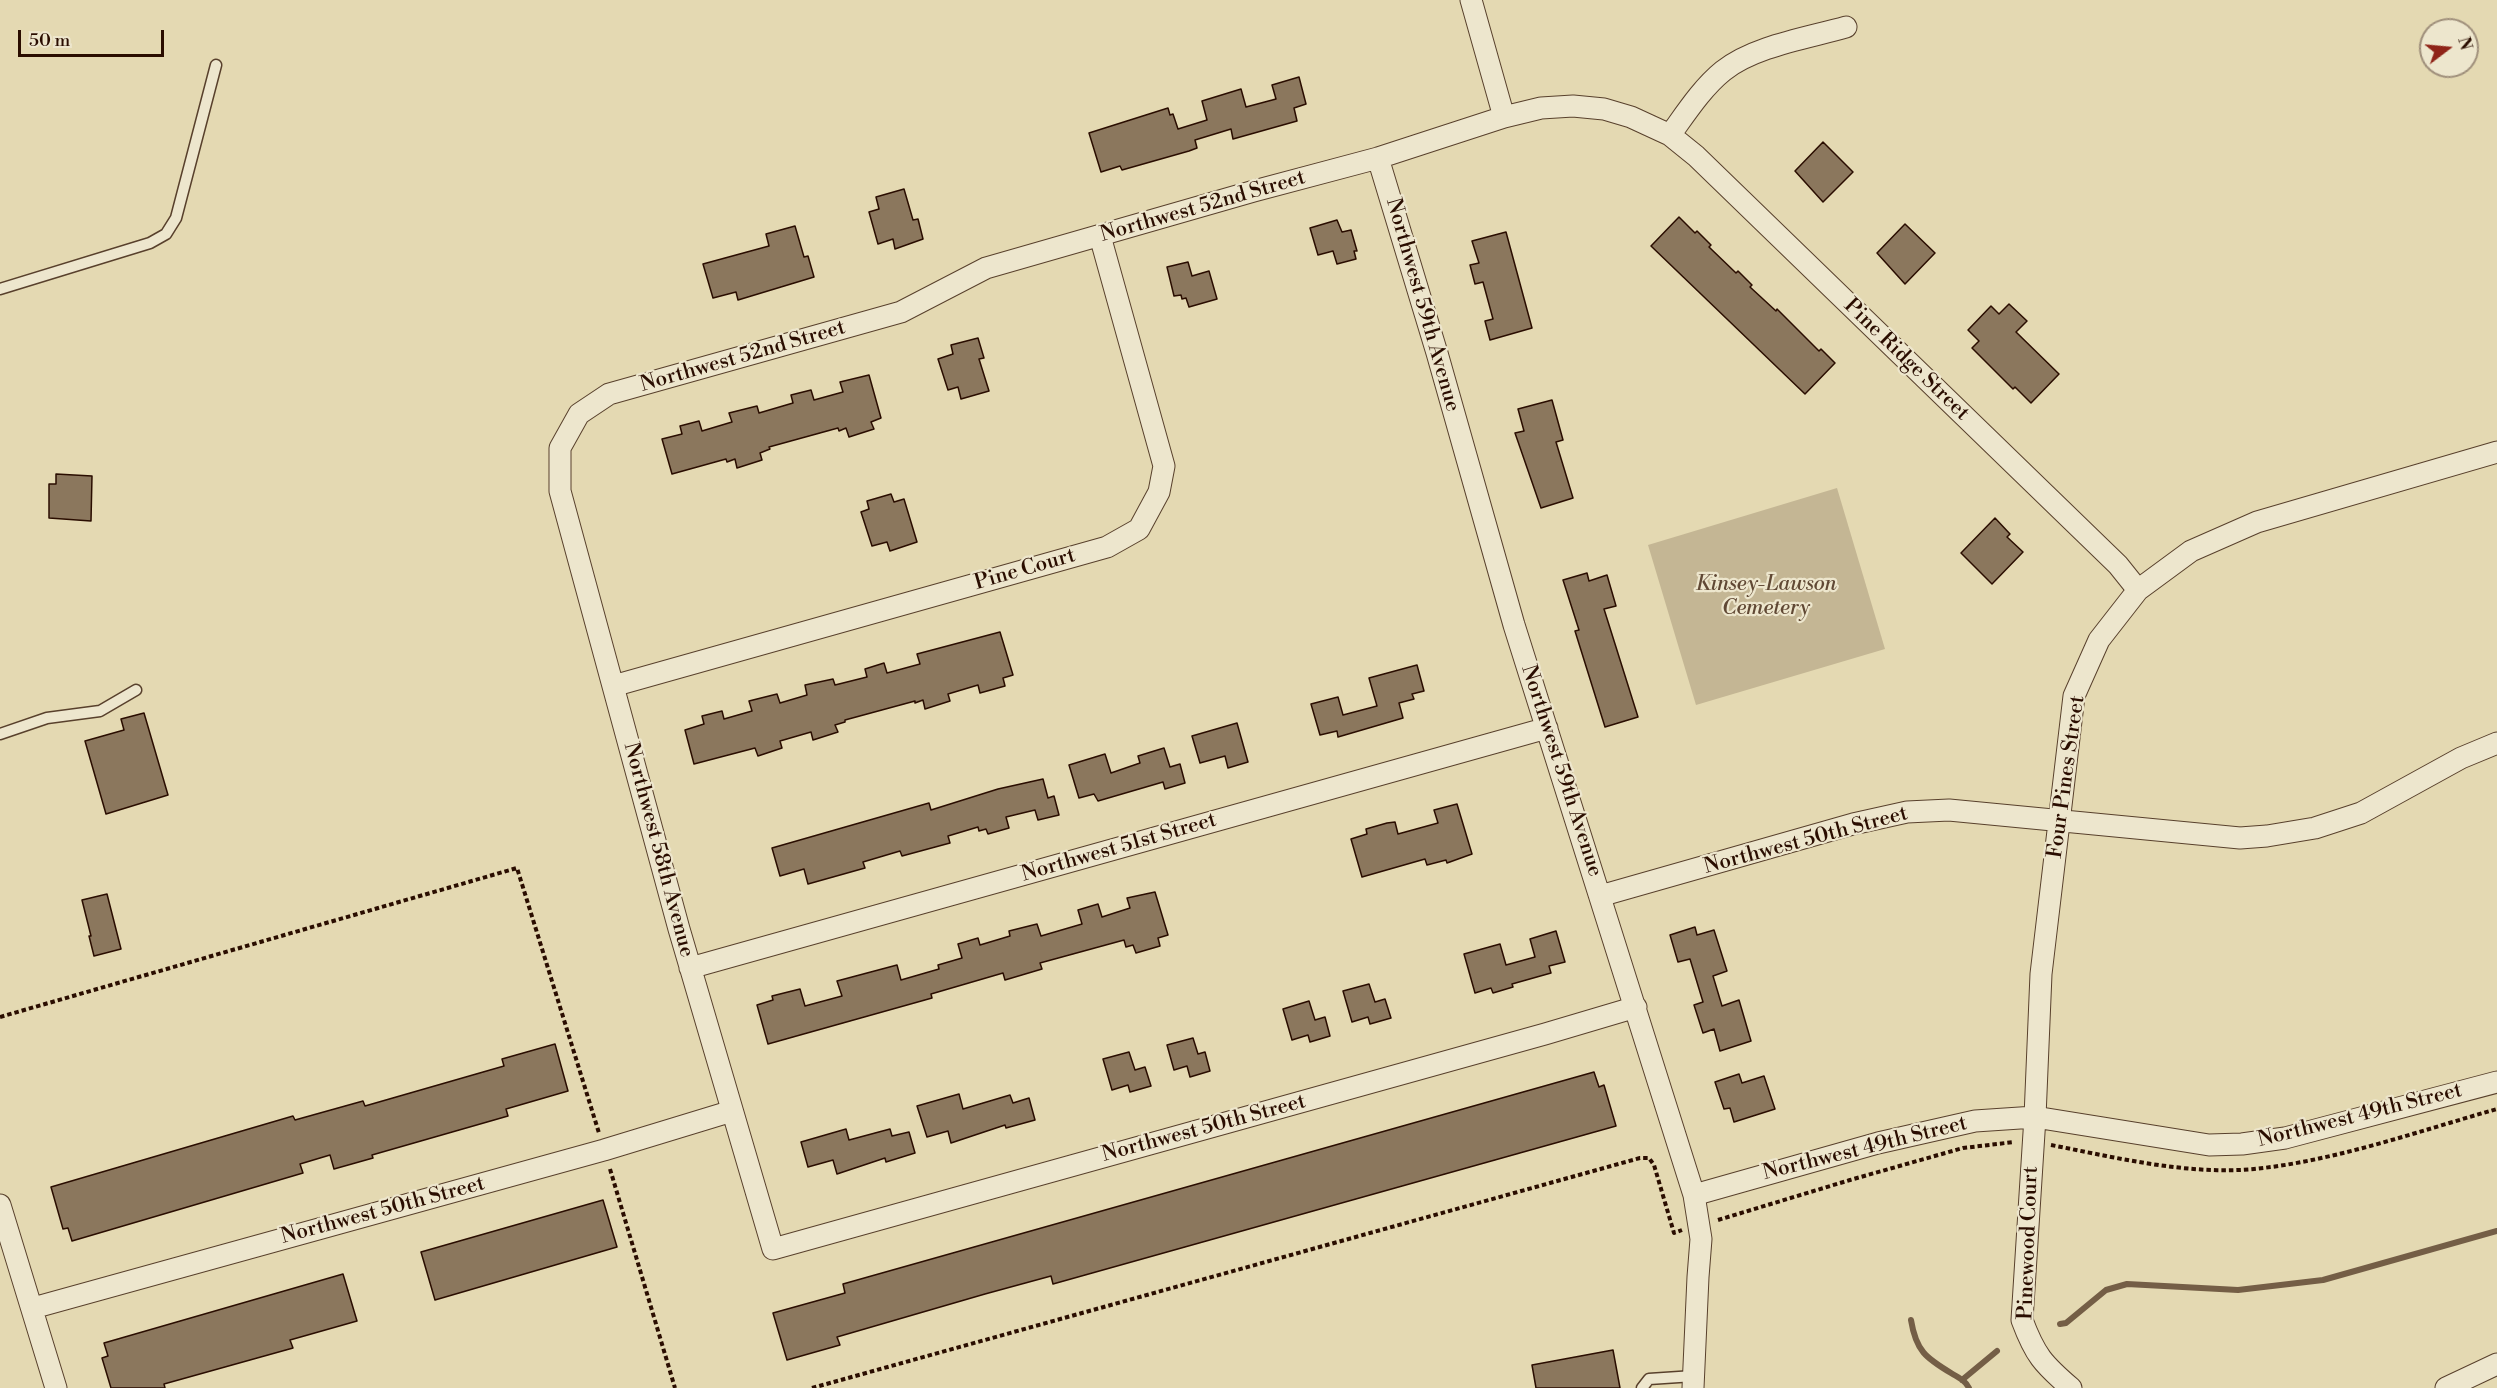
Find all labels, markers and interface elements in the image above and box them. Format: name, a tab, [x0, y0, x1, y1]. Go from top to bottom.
scale bar	[21, 18, 166, 56]
north arrow	[2419, 18, 2479, 78]
text: 50 m	[29, 29, 70, 52]
text: N	[2453, 35, 2476, 52]
street label: Northwest 52nd Street	[1097, 166, 1309, 248]
street label: Northwest 59th Avenue	[1379, 195, 1465, 415]
street label: Pine Ridge Street	[1838, 294, 1974, 426]
street label: Northwest 52nd Street	[637, 316, 849, 398]
street label: Pine Court	[972, 544, 1078, 596]
park label: Kinsey-Lawson Cemetery	[1695, 572, 1837, 622]
street label: Northwest 59th Avenue	[1515, 662, 1607, 880]
street label: Four Pines Street	[2043, 694, 2091, 860]
street label: Northwest 58th Avenue	[617, 740, 699, 960]
street label: Northwest 50th Street	[1701, 802, 1911, 880]
street label: Northwest 51st Street	[1019, 808, 1219, 888]
street label: Northwest 49th Street	[2255, 1078, 2465, 1154]
street label: Northwest 50th Street	[1099, 1090, 1309, 1168]
street label: Northwest 49th Street	[1760, 1111, 1970, 1187]
street label: Pinewood Court	[2014, 1166, 2044, 1320]
street label: Northwest 50th Street	[278, 1172, 488, 1250]

